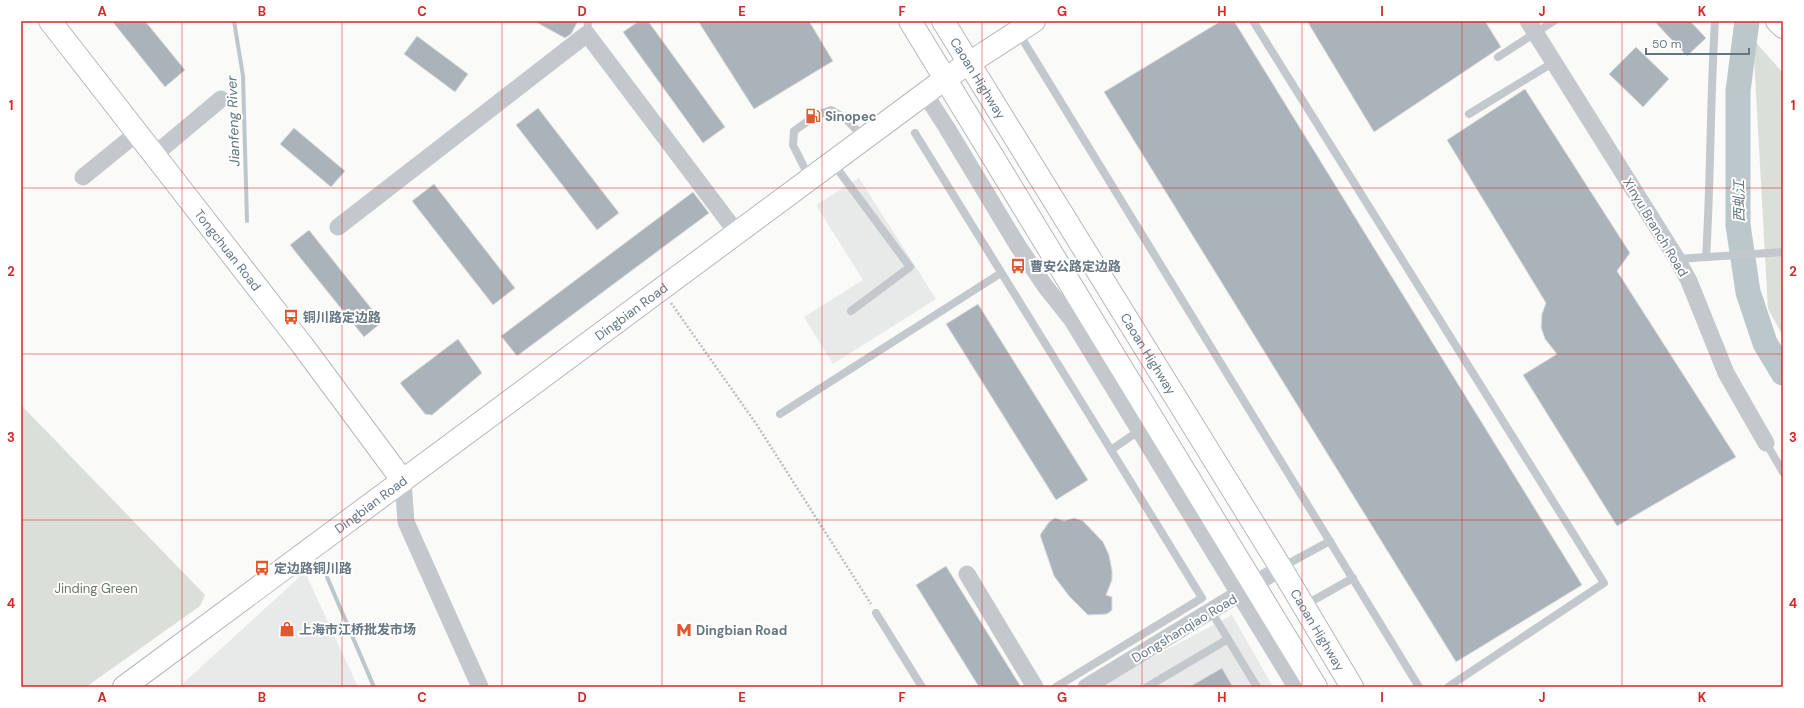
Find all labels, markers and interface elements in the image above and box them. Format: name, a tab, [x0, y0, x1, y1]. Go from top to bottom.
text: A	[97, 3, 107, 20]
text: B	[258, 3, 266, 20]
text: C	[417, 3, 427, 20]
text: D	[577, 3, 587, 20]
text: E	[738, 3, 746, 20]
text: F	[898, 3, 906, 20]
text: G	[1057, 3, 1067, 20]
text: H	[1217, 3, 1227, 20]
text: I	[1380, 3, 1384, 20]
text: J	[1538, 3, 1546, 20]
text: K	[1698, 3, 1707, 20]
scale bar	[1646, 30, 1749, 56]
street label: Caoan Highway	[946, 34, 1009, 122]
text: 50 m	[1652, 36, 1681, 52]
water label: Jianfeng River	[222, 75, 244, 167]
text: 1	[9, 97, 13, 114]
text: 1	[1791, 97, 1795, 114]
fuel station icon: Sinopec	[804, 107, 822, 125]
place label: Sinopec	[825, 108, 877, 125]
street label: Xinyu Branch Road	[1619, 175, 1692, 280]
water label: 西虬江	[1730, 178, 1748, 222]
street label: Tongchuan Road	[191, 206, 265, 294]
bus stop icon: 曹安公路定边路	[1009, 257, 1027, 275]
place label: 曹安公路定边路	[1030, 258, 1121, 275]
text: 2	[7, 263, 15, 280]
text: 2	[1789, 263, 1797, 280]
street label: Dingbian Road	[592, 279, 671, 344]
bus stop icon: 铜川路定边路	[282, 308, 300, 326]
place label: 铜川路定边路	[303, 309, 381, 326]
street label: Caoan Highway	[1117, 310, 1180, 398]
text: 3	[7, 429, 15, 446]
text: 3	[1789, 429, 1797, 446]
street label: Dingbian Road	[331, 472, 411, 537]
bus stop icon: 定边路铜川路	[253, 559, 271, 577]
place label: 定边路铜川路	[274, 560, 352, 577]
park label: Jinding Green	[54, 580, 138, 597]
street label: Caoan Highway	[1286, 586, 1349, 674]
street label: Dongshanqiao Road	[1129, 590, 1240, 667]
text: 4	[7, 595, 15, 612]
text: 4	[1789, 595, 1797, 612]
shop icon: 上海市江桥批发市场	[278, 620, 296, 638]
place label: 上海市江桥批发市场	[299, 621, 416, 638]
metro station icon: Dingbian Road	[675, 621, 693, 639]
place label: Dingbian Road	[696, 622, 787, 639]
text: A	[97, 689, 107, 706]
text: B	[258, 689, 266, 706]
text: C	[417, 689, 427, 706]
text: D	[577, 689, 587, 706]
text: E	[738, 689, 746, 706]
text: F	[898, 689, 906, 706]
text: G	[1057, 689, 1067, 706]
text: H	[1217, 689, 1227, 706]
text: I	[1380, 689, 1384, 706]
text: J	[1538, 689, 1546, 706]
text: K	[1698, 689, 1707, 706]

